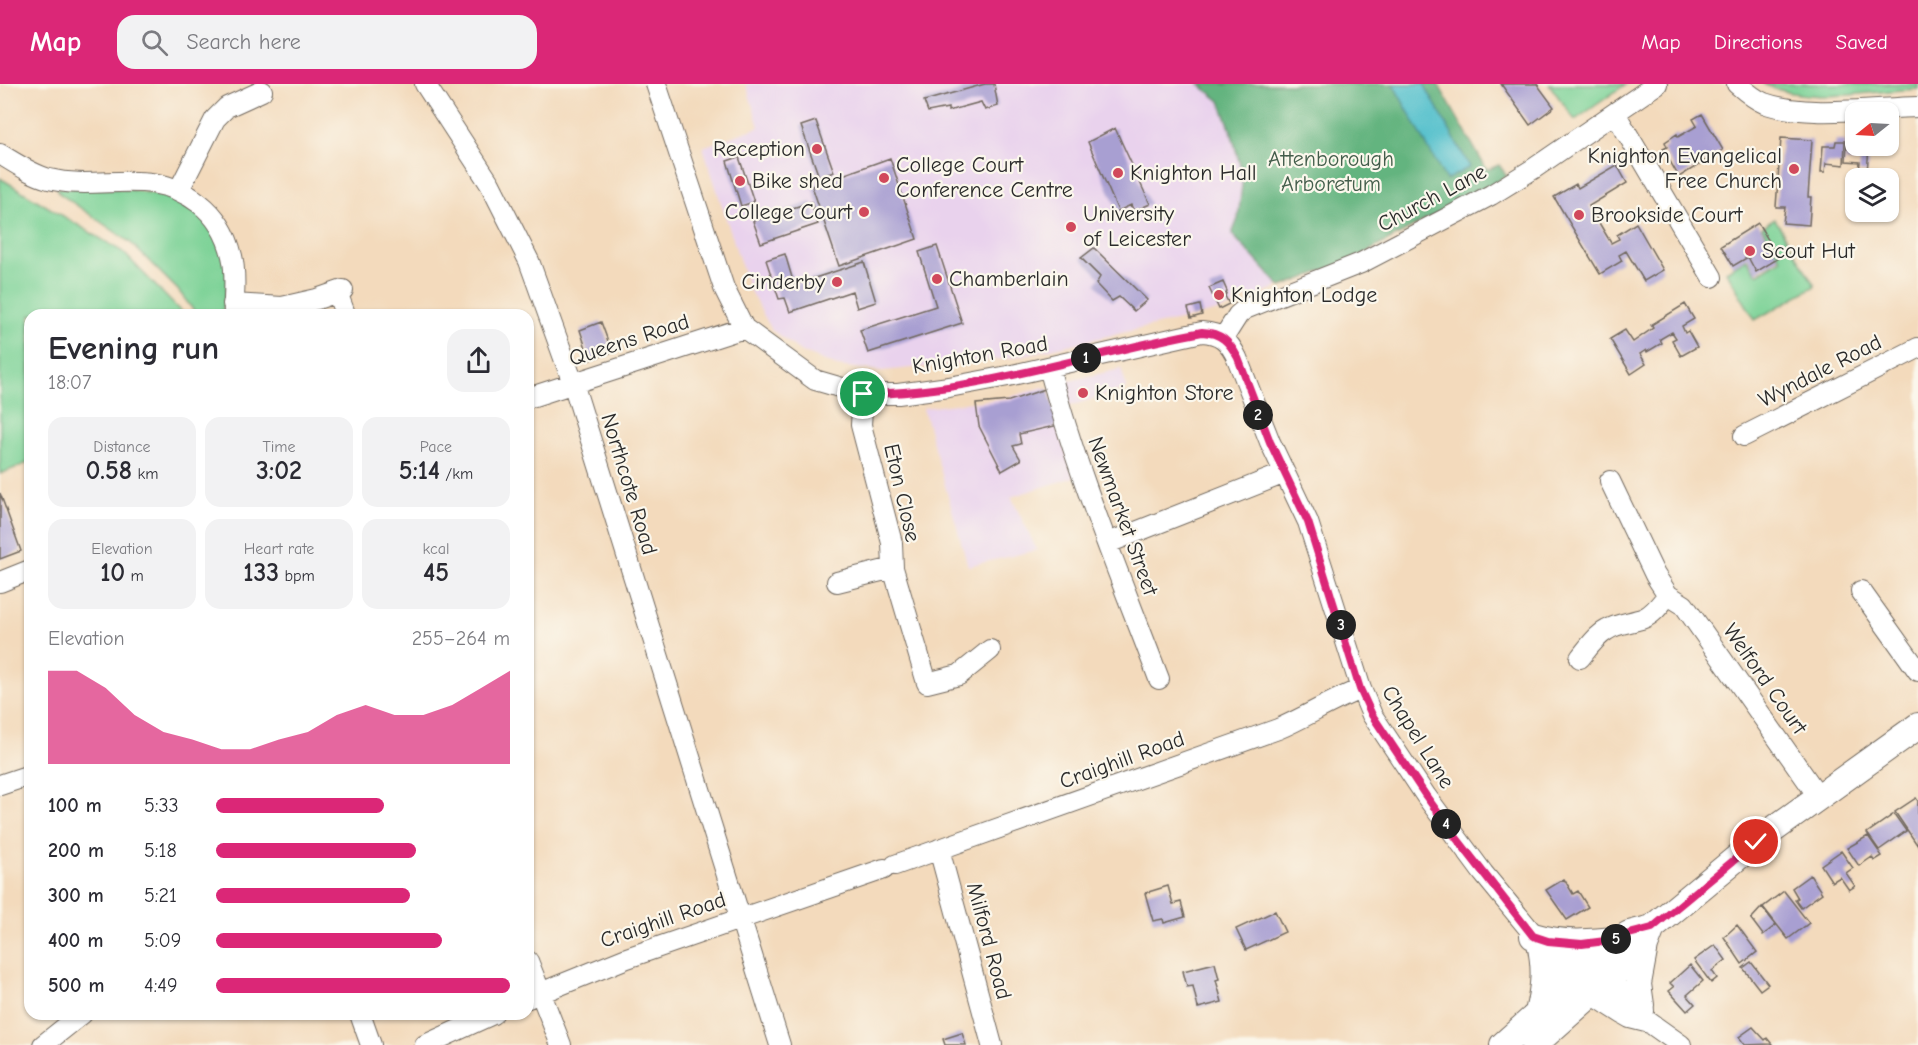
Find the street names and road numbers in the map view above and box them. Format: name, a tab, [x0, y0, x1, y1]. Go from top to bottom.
street label: Church Lane	[1373, 158, 1491, 238]
street label: Queens Road	[566, 308, 692, 372]
street label: Wyndale Road	[1754, 329, 1886, 413]
street label: Knighton Road	[910, 330, 1050, 380]
street label: Northcote Road	[595, 410, 663, 558]
street label: Newmarket Street	[1082, 433, 1164, 600]
street label: Eton Close	[878, 441, 926, 545]
street label: Welford Court	[1717, 619, 1813, 740]
street label: Chapel Lane	[1376, 681, 1460, 793]
street label: Craighill Road	[1056, 725, 1188, 795]
street label: Milford Road	[961, 880, 1017, 1002]
street label: Craighill Road	[597, 886, 729, 954]

